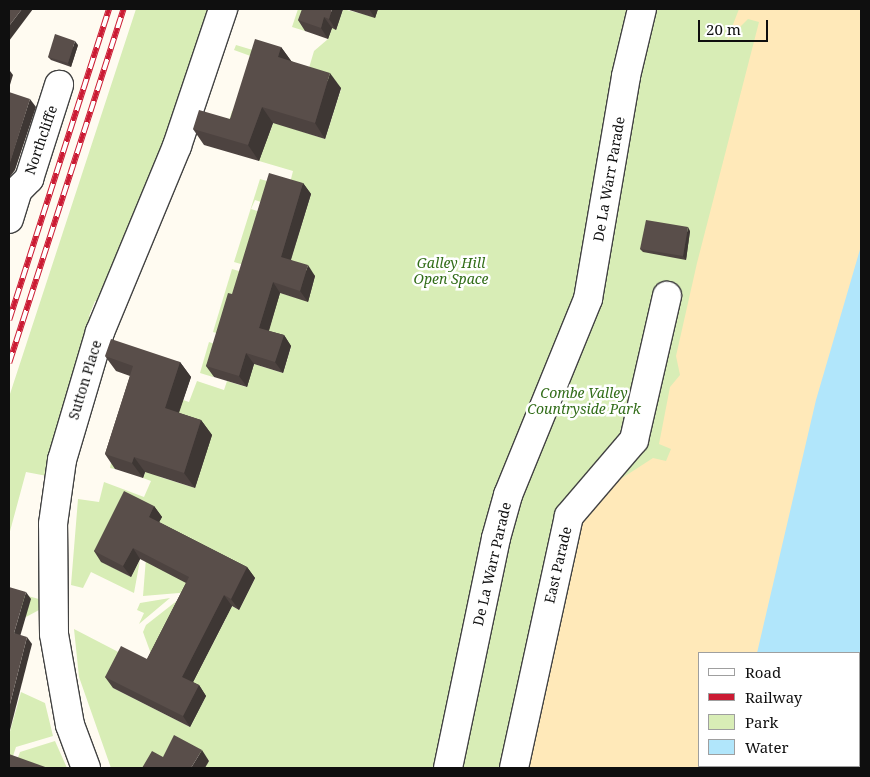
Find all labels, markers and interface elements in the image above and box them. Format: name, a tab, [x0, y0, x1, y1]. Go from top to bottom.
scale bar	[700, 10, 770, 42]
text: 20 m	[706, 19, 741, 39]
street label: Northcliffe	[21, 103, 61, 177]
street label: De La Warr Parade	[590, 115, 628, 243]
park label: Galley Hill Open Space	[414, 255, 488, 288]
street label: Sutton Place	[65, 338, 105, 422]
park label: Combe Valley Countryside Park	[527, 385, 641, 418]
street label: De La Warr Parade	[470, 500, 514, 628]
street label: East Parade	[541, 525, 575, 605]
legend	[698, 652, 860, 767]
text: Road	[745, 662, 781, 682]
text: Railway	[745, 687, 802, 707]
text: Park	[745, 712, 778, 732]
text: Water	[745, 737, 788, 757]

